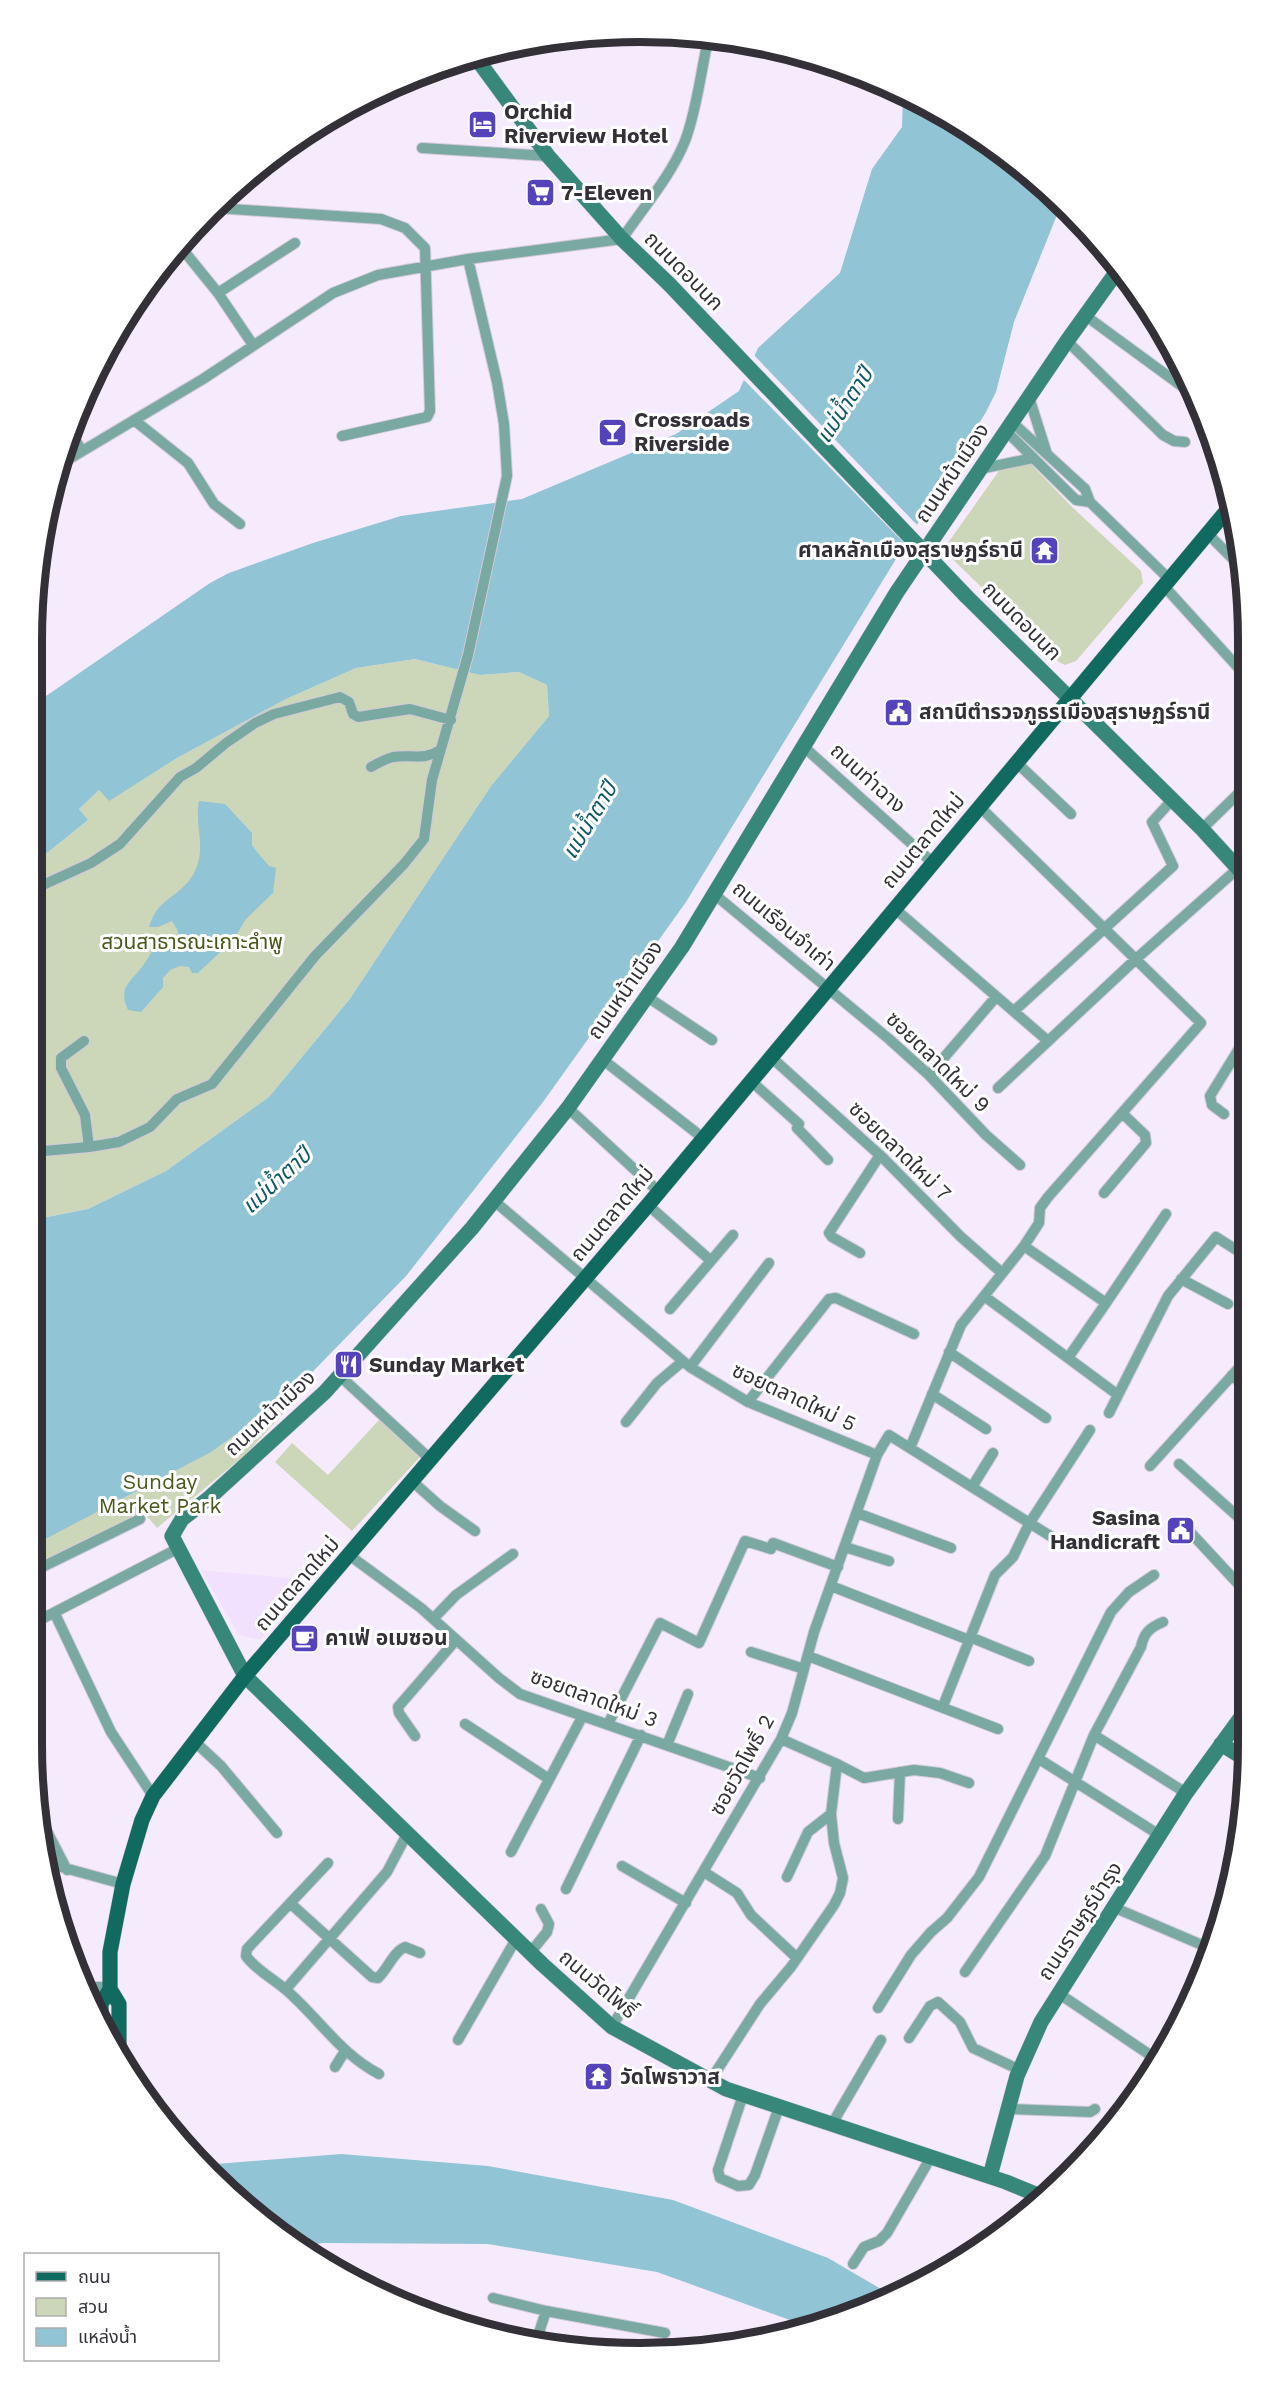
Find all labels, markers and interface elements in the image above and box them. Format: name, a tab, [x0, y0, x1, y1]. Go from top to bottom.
place label: Orchid Riverview Hotel	[504, 99, 668, 148]
hotel icon: Orchid Riverview Hotel	[467, 108, 499, 140]
supermarket icon: 7-Eleven	[524, 177, 556, 209]
place label: 7-Eleven	[561, 180, 652, 205]
street label: ถนนดอนนก	[640, 226, 729, 315]
water label: แม่น้ำตาปี	[808, 359, 879, 448]
place label: Crossroads Riverside	[634, 407, 750, 456]
bar icon: Crossroads Riverside	[597, 416, 629, 448]
street label: ถนนหน้าเมือง	[909, 418, 994, 527]
temple icon: ศาลหลักเมืองสุราษฎร์ธานี	[1028, 534, 1060, 566]
place label: ศาลหลักเมืองสุราษฎร์ธานี	[798, 537, 1023, 563]
street label: ถนนดอนนก	[978, 576, 1067, 665]
public building icon: สถานีตำรวจภูธรเมืองสุราษฏร์ธานี	[882, 696, 914, 728]
place label: สถานีตำรวจภูธรเมืองสุราษฏร์ธานี	[919, 699, 1210, 725]
street label: ถนนท่าฉาง	[826, 737, 911, 818]
water label: แม่น้ำตาปี	[554, 774, 623, 863]
street label: ถนนตลาดใหม่	[876, 788, 970, 893]
street label: ถนนเรือนจำเก่า	[728, 875, 841, 976]
park label: สวนสาธารณะเกาะลำพู	[101, 929, 283, 955]
street label: ถนนหน้าเมือง	[582, 936, 668, 1044]
street label: ซอยตลาดใหม่ 9	[881, 1006, 995, 1117]
street label: ซอยตลาดใหม่ 7	[844, 1096, 957, 1206]
water label: แม่น้ำตาปี	[235, 1138, 318, 1218]
street label: ถนนตลาดใหม่	[565, 1161, 659, 1266]
restaurant icon: Sunday Market	[332, 1349, 364, 1381]
place label: Sunday Market	[369, 1352, 525, 1377]
street label: ซอยตลาดใหม่ 5	[728, 1357, 860, 1436]
street label: ถนนหน้าเมือง	[219, 1364, 320, 1461]
park label: Sunday Market Park	[99, 1469, 221, 1518]
place label: Sasina Handicraft	[1050, 1505, 1161, 1554]
public building icon: Sasina Handicraft	[1165, 1514, 1197, 1546]
street label: ถนนตลาดใหม่	[249, 1532, 344, 1636]
cafe icon: คาเฟ่ อเมซอน	[288, 1622, 320, 1654]
place label: คาเฟ่ อเมซอน	[325, 1625, 448, 1650]
street label: ซอยตลาดใหม่ 3	[527, 1663, 661, 1732]
street label: ซอยวัดโพธิ์ 2	[704, 1710, 779, 1819]
street label: ถนนราษฎร์บำรุง	[1032, 1857, 1128, 1985]
street label: ถนนวัดโพธิ์	[554, 1944, 643, 2024]
temple icon: วัดโพธาวาส	[583, 2061, 615, 2093]
place label: วัดโพธาวาส	[620, 2064, 720, 2089]
legend	[24, 2253, 219, 2361]
text: ถนน	[78, 2266, 111, 2287]
text: สวน	[78, 2296, 108, 2317]
text: แหล่งน้ำ	[78, 2324, 137, 2347]

